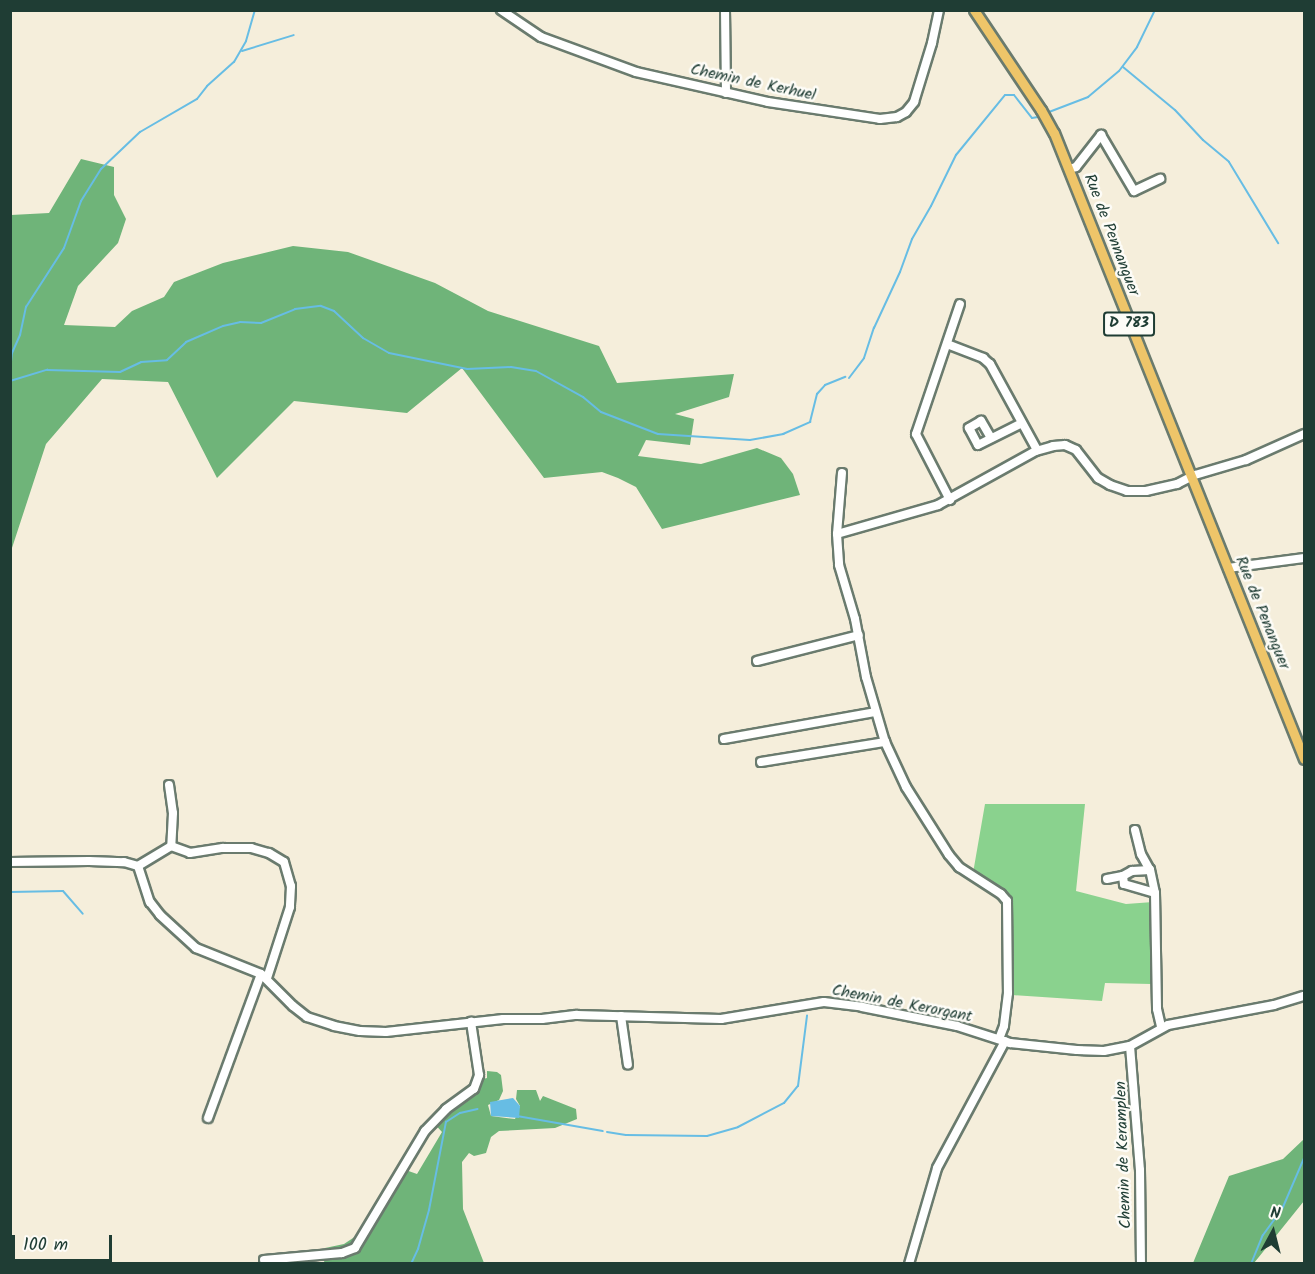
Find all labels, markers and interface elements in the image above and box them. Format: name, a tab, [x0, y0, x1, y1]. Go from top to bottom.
street label: Chemin de Kerhuel	[689, 60, 817, 106]
street label: Rue de Pennanguer	[1079, 171, 1143, 299]
road number: D 783	[1102, 312, 1156, 336]
street label: Rue de Penanguer	[1231, 554, 1293, 672]
street label: Chemin de Kerorgant	[830, 981, 974, 1027]
street label: Chemin de Keramplen	[1112, 1081, 1136, 1229]
text: N	[1269, 1201, 1282, 1227]
north arrow	[1243, 1202, 1303, 1262]
scale bar	[15, 1223, 116, 1261]
text: 100 m	[23, 1231, 68, 1260]

